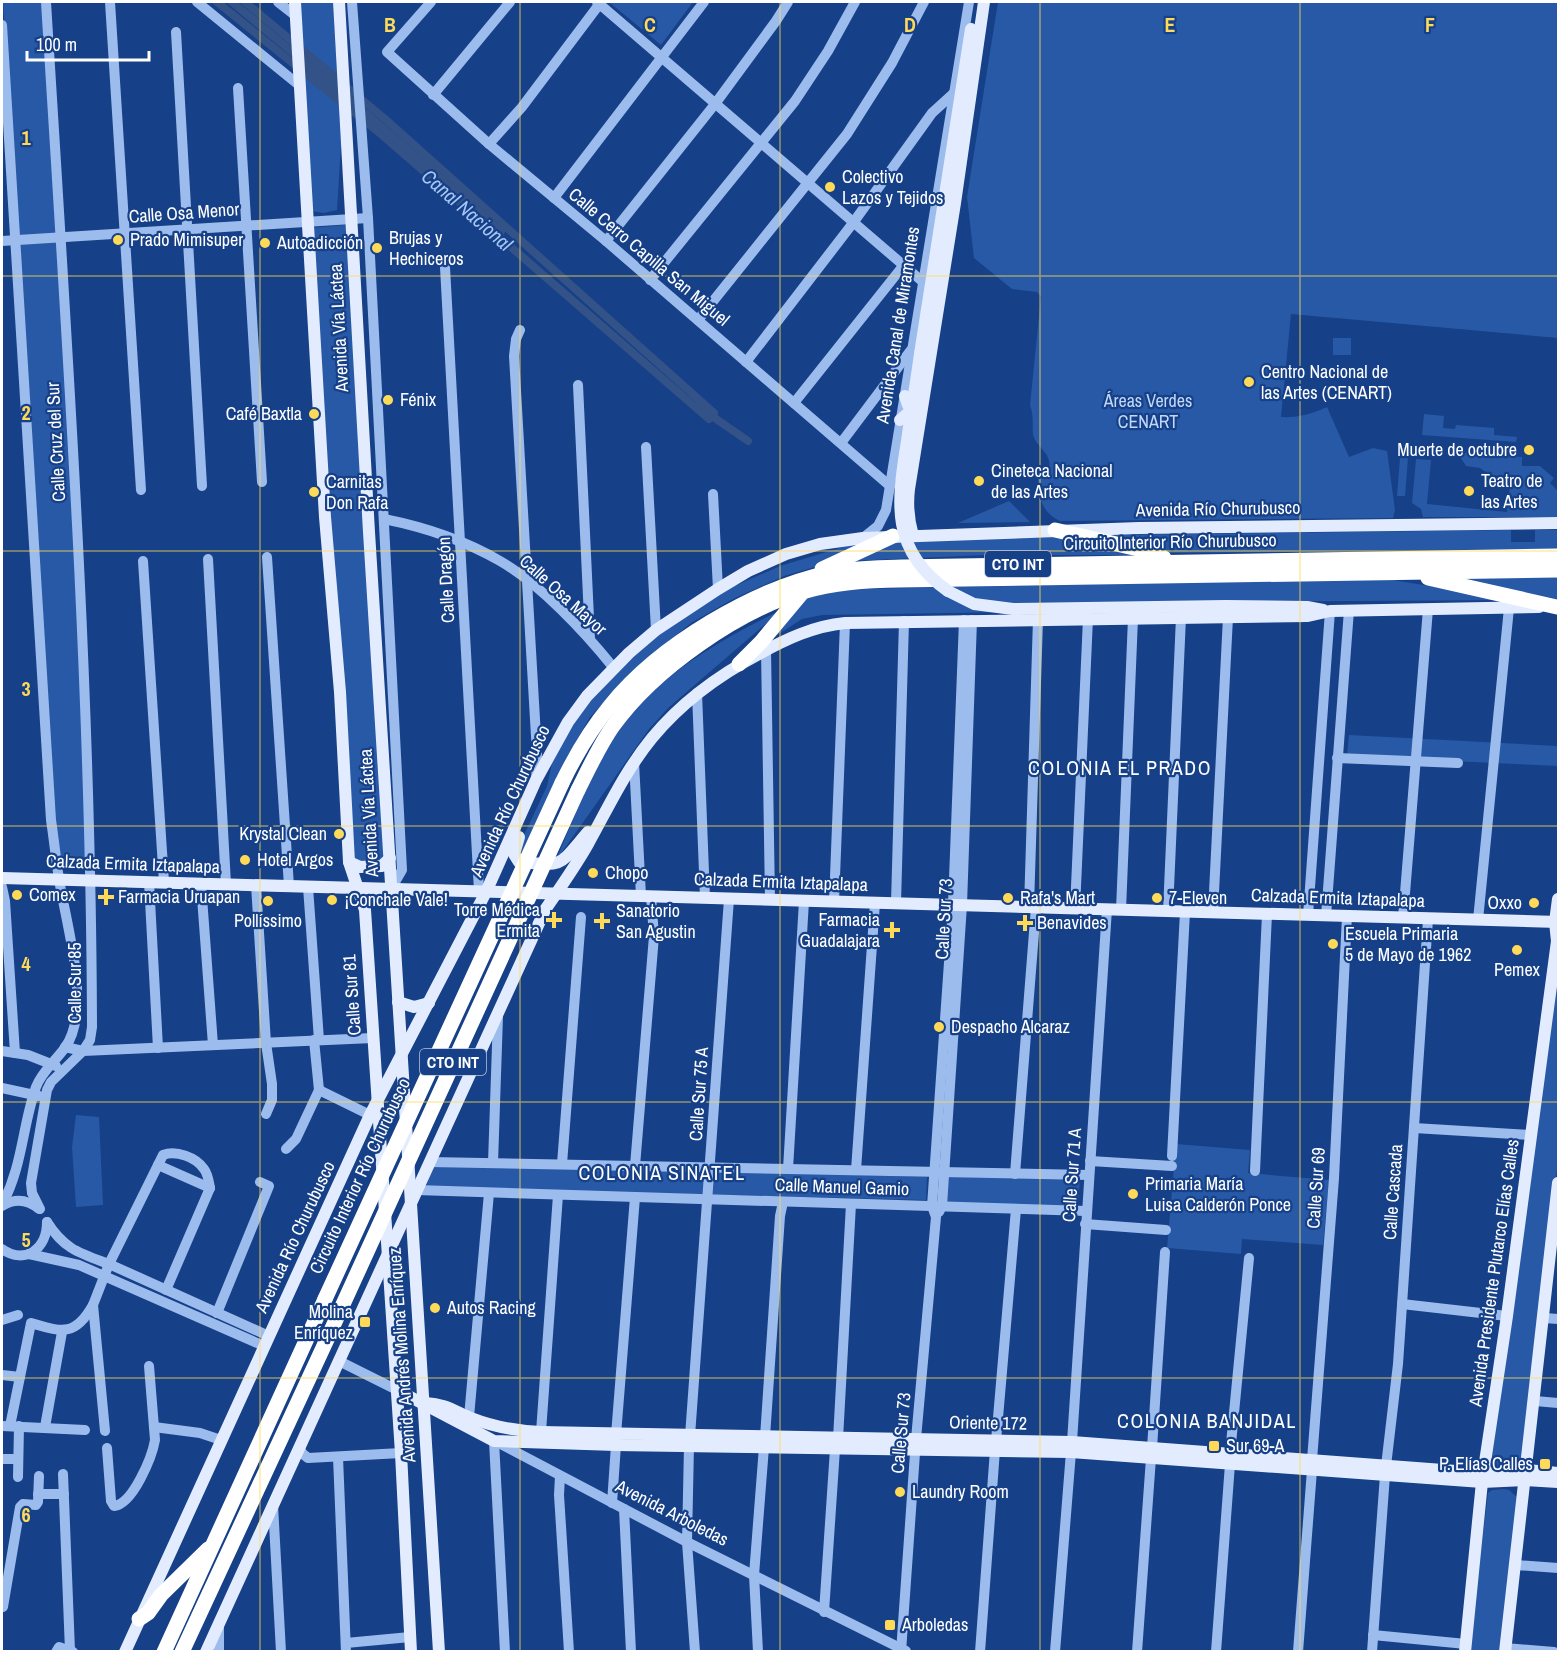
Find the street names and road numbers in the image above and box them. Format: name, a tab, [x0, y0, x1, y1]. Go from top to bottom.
street label: Calle Cerro Capilla San Miguel	[563, 182, 735, 332]
street label: Calle Osa Menor	[128, 196, 240, 229]
street label: Avenida Canal de Miramontes	[869, 225, 925, 426]
street label: Avenida Vía Láctea	[323, 263, 354, 394]
street label: Calle Cruz del Sur	[40, 381, 71, 502]
street label: Avenida Río Churubusco	[1134, 495, 1301, 522]
street label: Circuito Interior Río Churubusco	[1063, 527, 1277, 556]
street label: Calle Dragón	[431, 536, 460, 624]
street label: Calle Osa Mayor	[514, 549, 613, 641]
road number: CTO INT	[985, 551, 1051, 577]
street label: Avenida Río Churubusco	[463, 721, 556, 882]
street label: Avenida Vía Láctea	[353, 748, 384, 879]
street label: Calzada Ermita Iztapalapa	[46, 848, 220, 879]
street label: Calzada Ermita Iztapalapa	[694, 866, 868, 897]
street label: Calle Sur 73	[929, 878, 958, 960]
street label: Calzada Ermita Iztapalapa	[1251, 882, 1425, 913]
street label: Calle Sur 85	[62, 942, 87, 1024]
street label: Calle Sur 81	[336, 953, 367, 1036]
street label: Calle Sur 75 A	[683, 1046, 714, 1142]
road number: CTO INT	[420, 1049, 486, 1075]
street label: Circuito Interior Río Churubusco	[303, 1074, 416, 1278]
street label: Calle Sur 71 A	[1056, 1127, 1087, 1223]
street label: Avenida Presidente Plutarco Elías Calles	[1462, 1138, 1525, 1409]
street label: Calle Cascada	[1377, 1143, 1408, 1241]
street label: Calle Sur 69	[1300, 1147, 1331, 1229]
street label: Avenida Río Churubusco	[248, 1157, 341, 1318]
street label: Calle Manuel Gamio	[774, 1172, 910, 1201]
street label: Avenida Andrés Molina Enríquez	[382, 1247, 422, 1464]
street label: Calle Sur 73	[885, 1391, 916, 1475]
street label: Oriente 172	[949, 1409, 1027, 1436]
street label: Avenida Arboledas	[611, 1473, 733, 1552]

